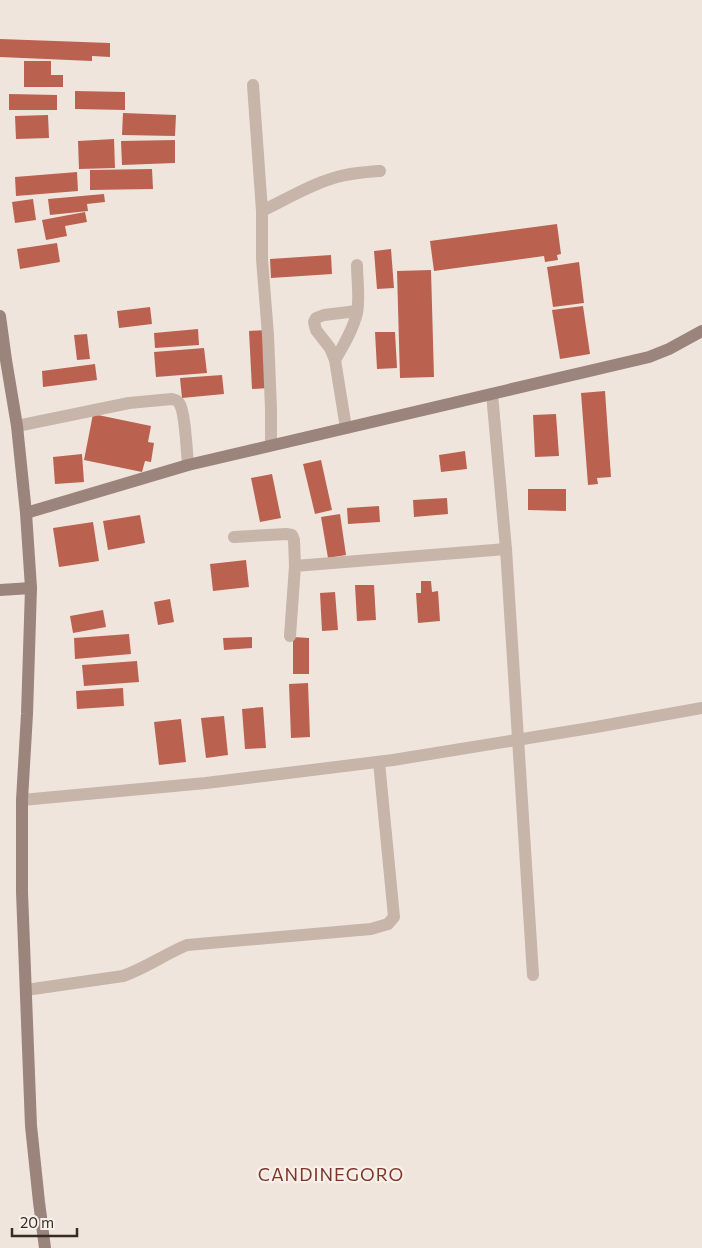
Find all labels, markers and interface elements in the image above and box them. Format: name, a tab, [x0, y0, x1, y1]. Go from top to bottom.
district label: CANDINEGORO	[258, 1163, 404, 1185]
scale bar	[12, 1206, 78, 1238]
text: 20 m	[20, 1213, 54, 1231]

